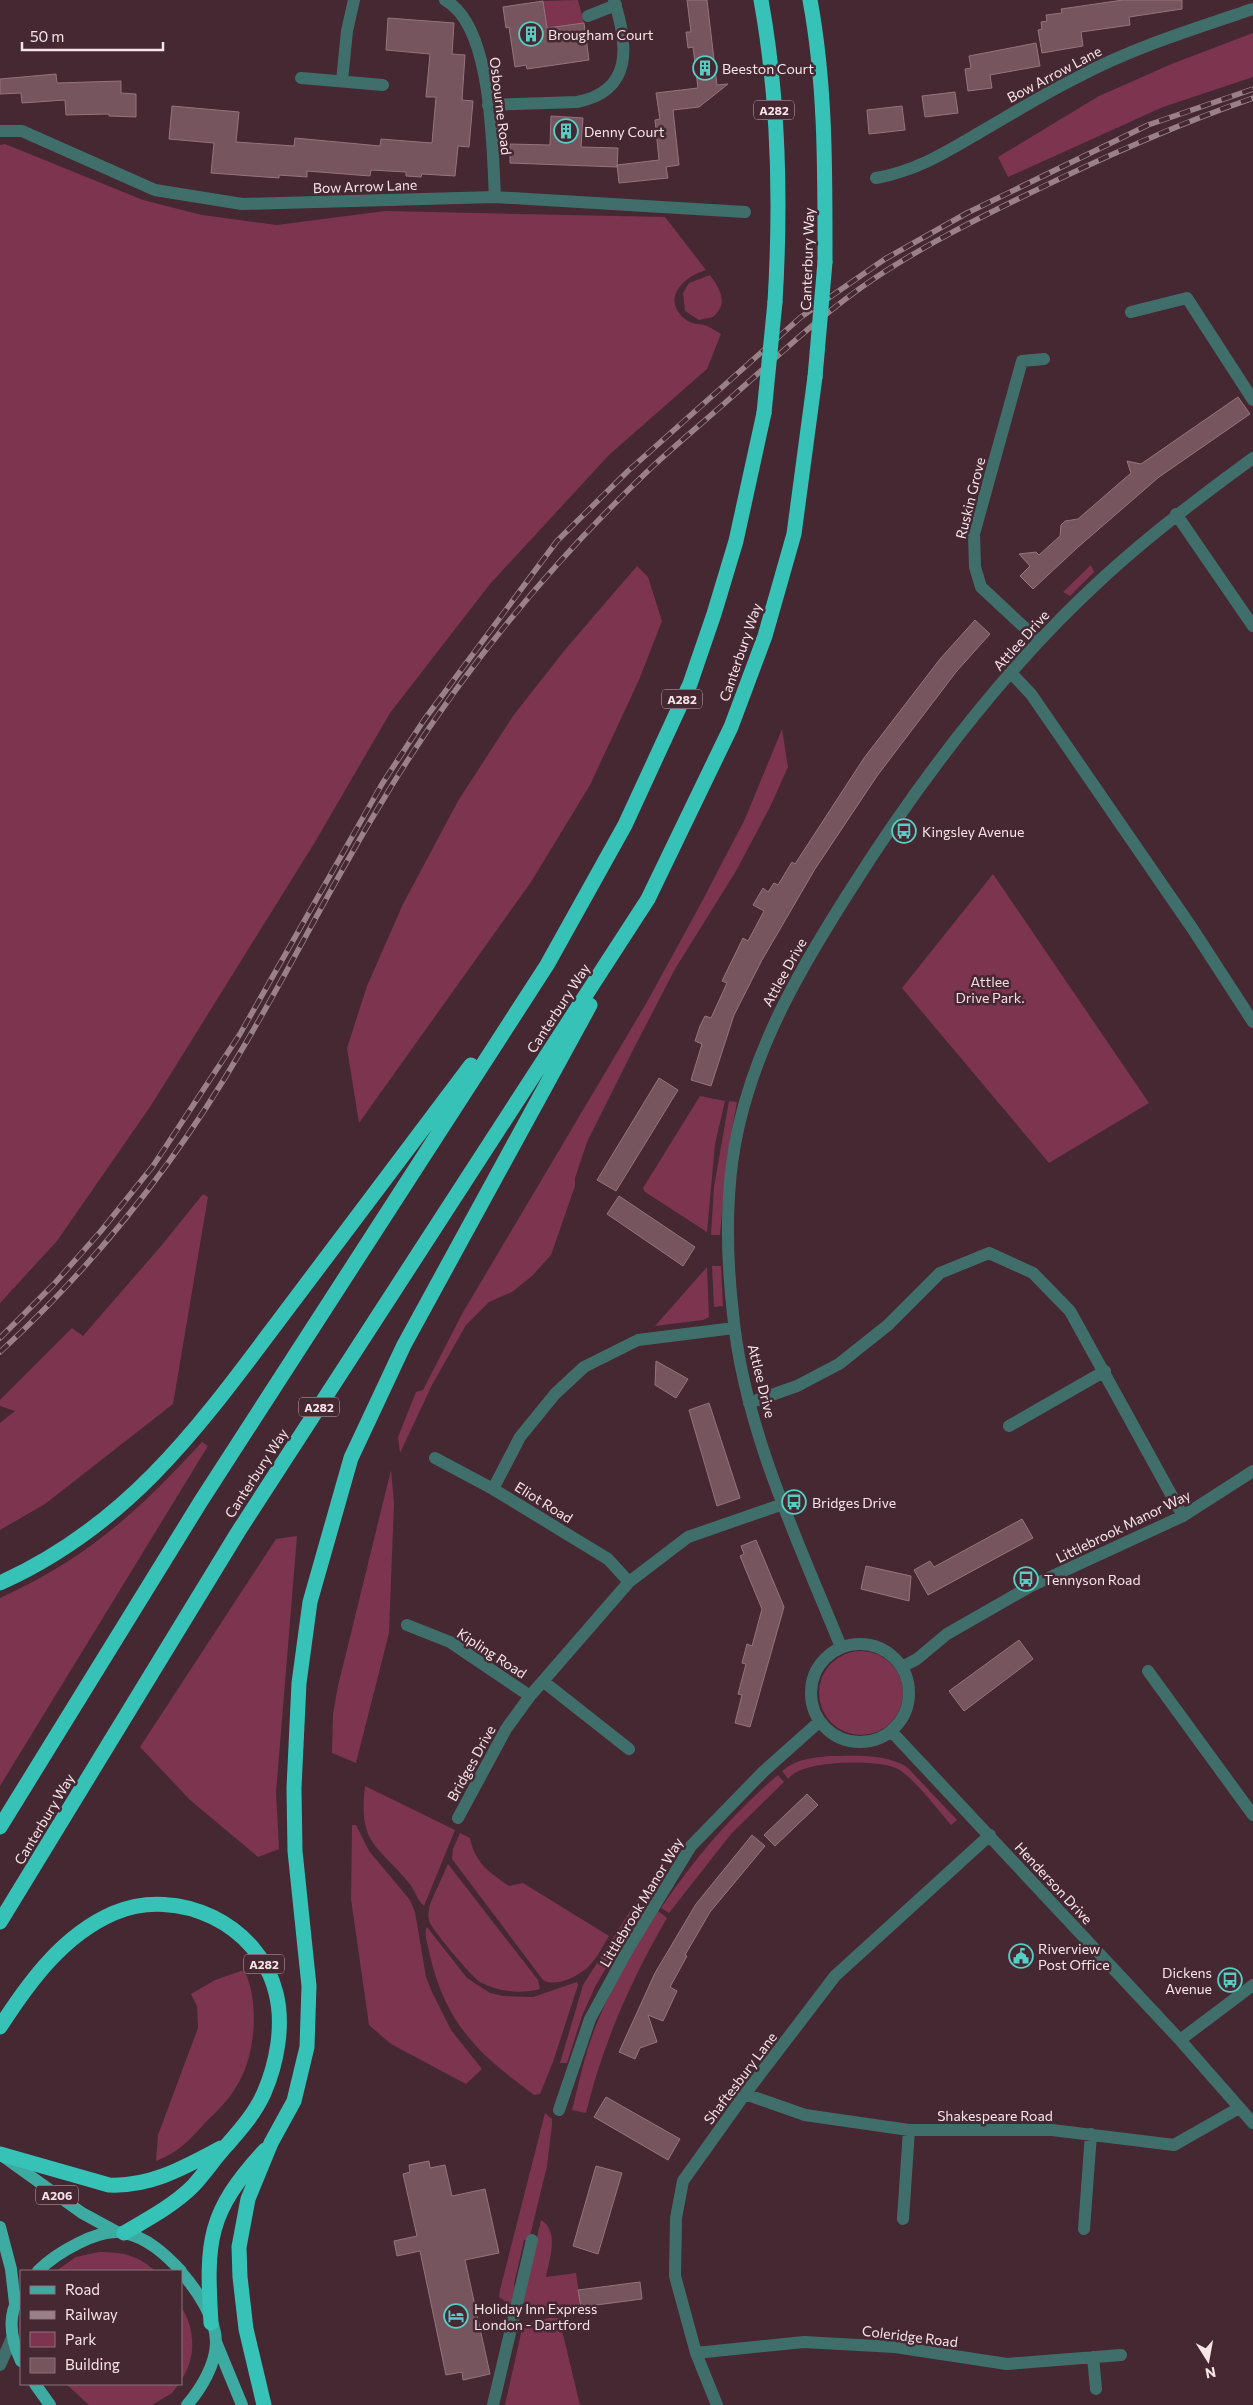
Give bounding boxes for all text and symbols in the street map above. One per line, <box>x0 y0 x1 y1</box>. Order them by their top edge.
scale bar <box>22 20 164 52</box>
building icon: Brougham Court <box>518 21 544 47</box>
place label: Brougham Court <box>548 26 654 43</box>
text: 50 m <box>30 27 64 45</box>
street label: Bow Arrow Lane <box>1004 42 1104 106</box>
building icon: Beeston Court <box>692 55 718 81</box>
street label: Osbourne Road <box>487 56 515 156</box>
place label: Beeston Court <box>722 60 814 77</box>
road number: A282 <box>754 100 794 120</box>
building icon: Denny Court <box>553 118 579 144</box>
place label: Denny Court <box>584 123 665 140</box>
street label: Bow Arrow Lane <box>313 176 417 196</box>
street label: Canterbury Way <box>797 207 817 311</box>
street label: Ruskin Grove <box>952 455 988 541</box>
street label: Canterbury Way <box>715 600 765 704</box>
street label: Attlee Drive <box>989 606 1053 674</box>
road number: A282 <box>662 690 702 709</box>
bus stop icon: Kingsley Avenue <box>891 818 917 844</box>
place label: Kingsley Avenue <box>922 823 1024 840</box>
street label: Attlee Drive <box>758 935 810 1009</box>
street label: Canterbury Way <box>523 960 593 1056</box>
park label: Attlee Drive Park. <box>955 973 1025 1006</box>
street label: Attlee Drive <box>745 1342 779 1420</box>
road number: A282 <box>299 1398 339 1416</box>
street label: Canterbury Way <box>221 1425 291 1521</box>
street label: Eliot Road <box>512 1478 576 1526</box>
street label: Littlebrook Manor Way <box>1053 1486 1193 1566</box>
bus stop icon: Bridges Drive <box>781 1489 807 1515</box>
place label: Bridges Drive <box>812 1494 896 1511</box>
bus stop icon: Tennyson Road <box>1013 1566 1039 1592</box>
place label: Tennyson Road <box>1044 1571 1140 1588</box>
street label: Kipling Road <box>454 1624 530 1682</box>
street label: Bridges Drive <box>443 1722 499 1804</box>
street label: Canterbury Way <box>10 1770 78 1868</box>
street label: Littlebrook Manor Way <box>596 1834 686 1970</box>
street label: Henderson Drive <box>1012 1838 1096 1928</box>
place label: Riverview Post Office <box>1038 1940 1110 1973</box>
public building icon: Riverview Post Office <box>1008 1943 1034 1969</box>
road number: A282 <box>244 1955 284 1974</box>
place label: Dickens Avenue <box>1162 1964 1212 1997</box>
bus stop icon: Dickens Avenue <box>1217 1967 1243 1993</box>
street label: Shaftesbury Lane <box>700 2029 780 2127</box>
street label: Shakespeare Road <box>937 2107 1053 2124</box>
road number: A206 <box>36 2186 78 2204</box>
legend <box>20 2270 182 2385</box>
text: Road <box>65 2280 100 2298</box>
place label: Holiday Inn Express London - Dartford <box>474 2300 597 2333</box>
hotel icon: Holiday Inn Express London - Dartford <box>443 2303 469 2329</box>
text: Railway <box>65 2305 118 2323</box>
street label: Coleridge Road <box>861 2322 959 2350</box>
text: Park <box>65 2330 96 2348</box>
north arrow <box>1183 2335 1233 2385</box>
text: Building <box>65 2355 120 2373</box>
text: N <box>1204 2364 1217 2383</box>

